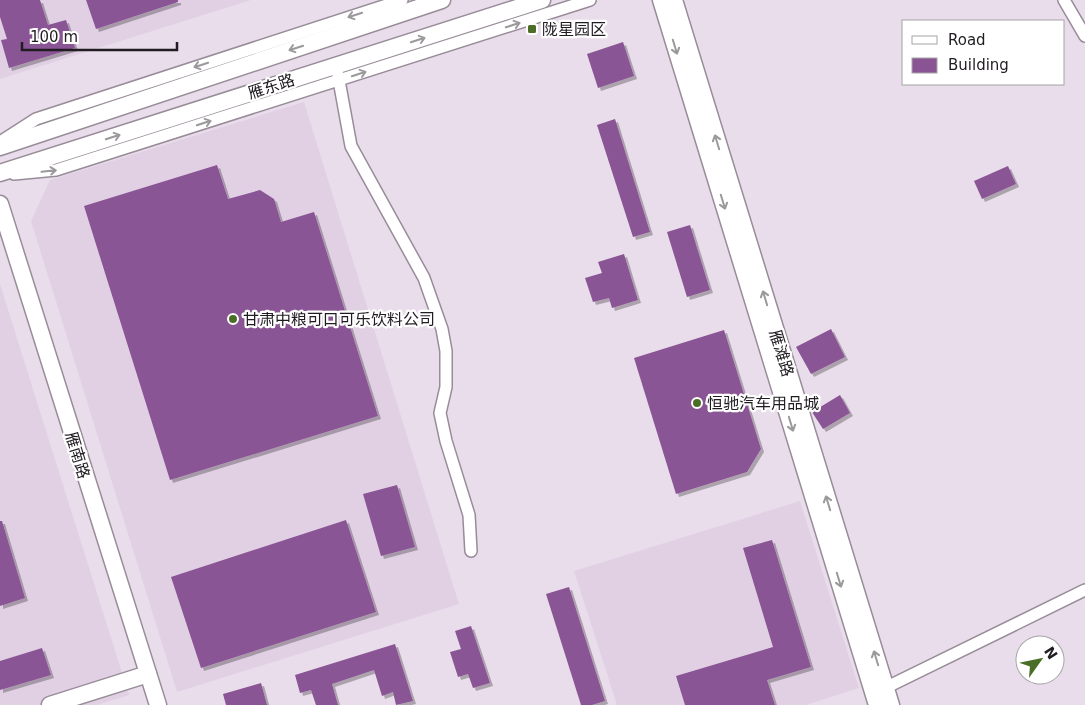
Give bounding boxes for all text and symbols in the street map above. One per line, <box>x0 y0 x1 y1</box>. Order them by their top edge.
one-way arrow <box>348 11 364 20</box>
one-way arrow <box>505 19 521 29</box>
scale bar <box>22 20 178 52</box>
place label: 陇星园区 <box>542 20 606 39</box>
legend <box>902 20 1065 85</box>
marker: 陇星园区 <box>526 23 538 35</box>
text: 100 m <box>30 28 78 46</box>
text: Road <box>948 31 986 49</box>
one-way arrow <box>410 34 426 44</box>
one-way arrow <box>671 38 681 54</box>
one-way arrow <box>288 44 304 54</box>
text: Building <box>948 56 1009 74</box>
one-way arrow <box>193 61 209 71</box>
one-way arrow <box>350 69 366 78</box>
street label: 雁东路 <box>245 70 297 103</box>
one-way arrow <box>195 118 211 128</box>
one-way arrow <box>105 131 121 141</box>
one-way arrow <box>712 135 722 151</box>
one-way arrow <box>40 166 56 176</box>
one-way arrow <box>719 194 729 210</box>
one-way arrow <box>760 290 770 306</box>
place label: 甘肃中粮可口可乐饮料公司 <box>243 310 435 329</box>
marker: 甘肃中粮可口可乐饮料公司 <box>227 313 239 325</box>
street label: 雁滩路 <box>765 327 798 379</box>
place label: 恒驰汽车用品城 <box>707 394 819 413</box>
marker: 恒驰汽车用品城 <box>691 397 703 409</box>
one-way arrow <box>787 416 797 432</box>
street label: 雁南路 <box>61 429 94 481</box>
one-way arrow <box>823 496 833 512</box>
one-way arrow <box>834 571 844 587</box>
north arrow <box>1015 635 1065 685</box>
text: N <box>1041 644 1061 662</box>
one-way arrow <box>871 651 881 667</box>

